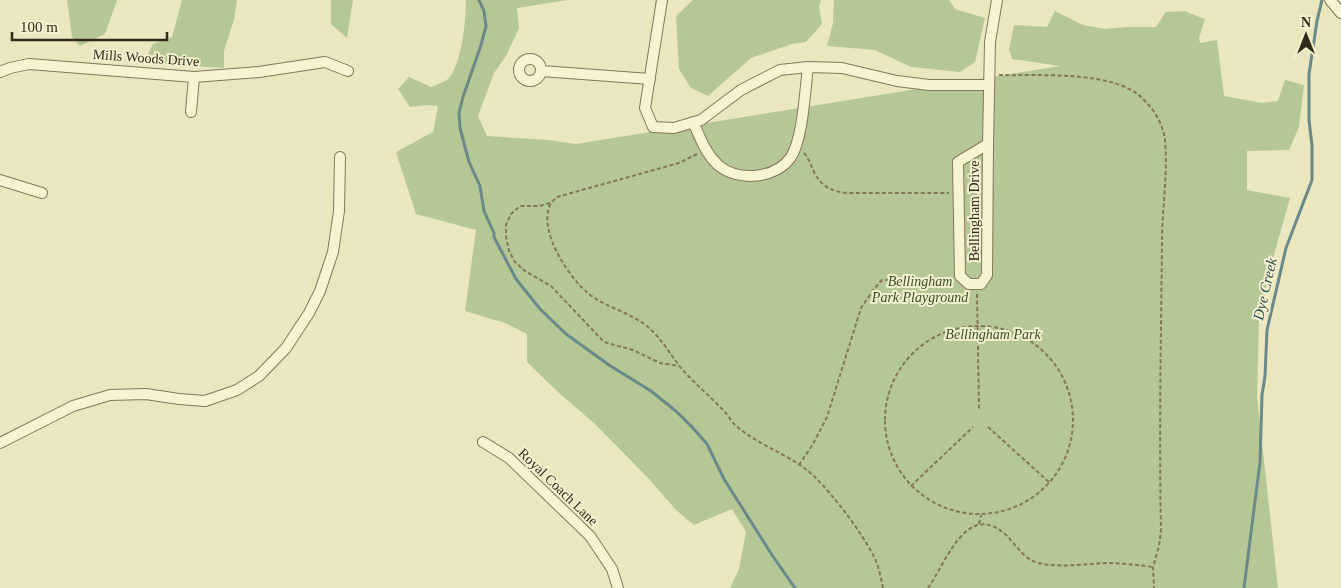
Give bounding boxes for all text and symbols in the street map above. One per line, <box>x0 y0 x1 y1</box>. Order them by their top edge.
scale bar <box>12 10 168 42</box>
north arrow <box>1281 10 1331 60</box>
text: N <box>1301 15 1311 30</box>
text: 100 m <box>20 19 58 35</box>
street label: Mills Woods Drive <box>92 47 200 69</box>
street label: Bellingham Drive <box>967 161 982 261</box>
water label: Dye Creek <box>1250 256 1280 323</box>
park label: Bellingham Park Playground <box>871 274 969 305</box>
park label: Bellingham Park <box>945 327 1041 342</box>
street label: Royal Coach Lane <box>515 445 601 529</box>

